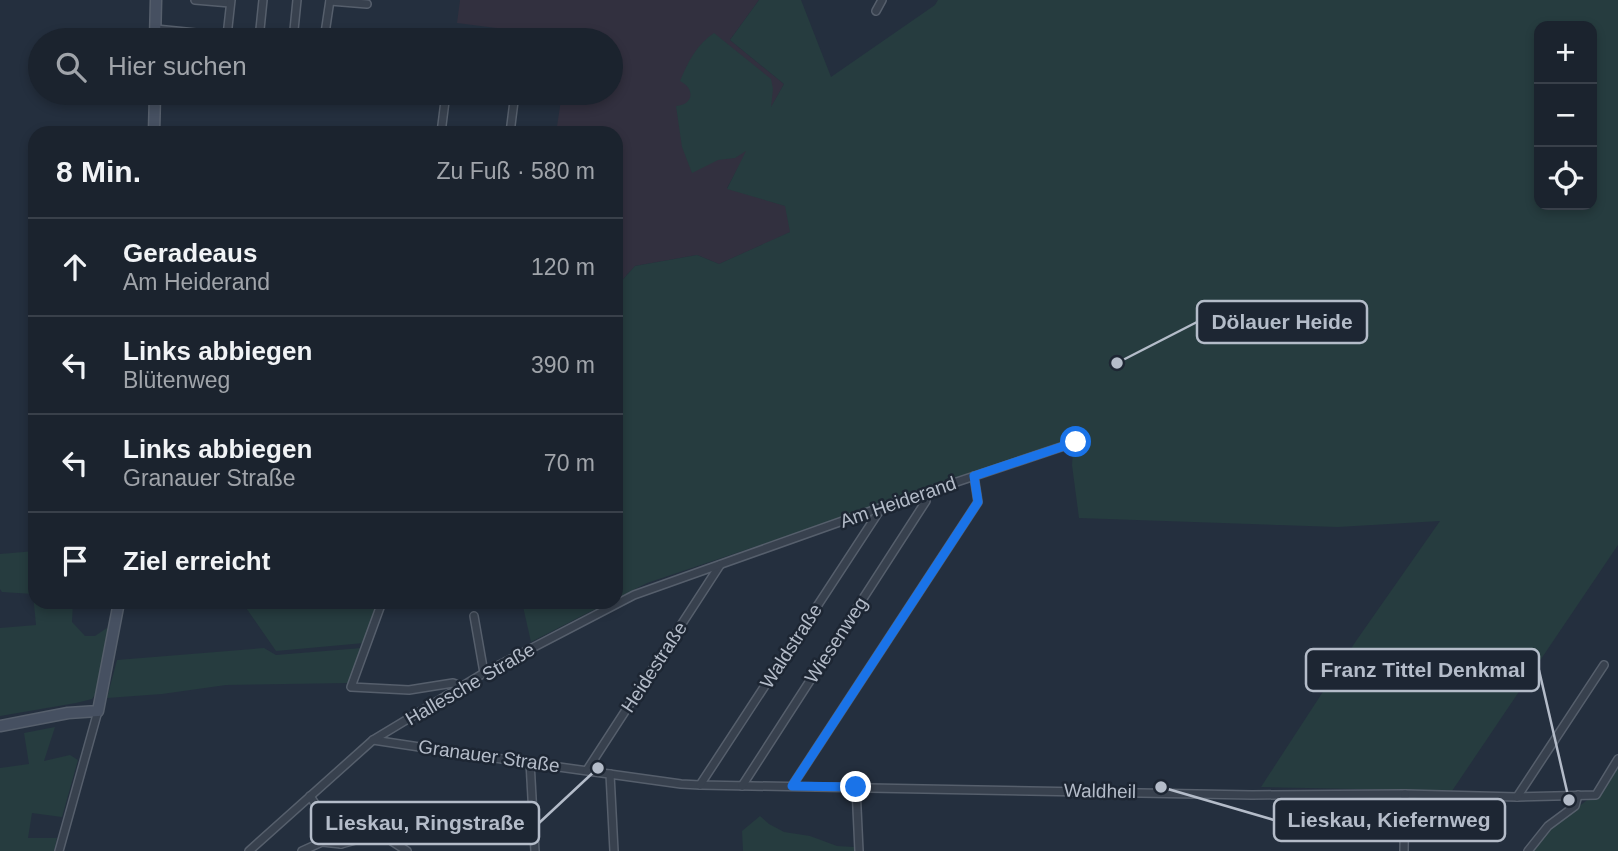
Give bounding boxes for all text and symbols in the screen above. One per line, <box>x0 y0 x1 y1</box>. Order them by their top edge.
map controls <box>1534 21 1597 210</box>
button: + <box>1534 21 1597 84</box>
search box <box>28 28 623 105</box>
icon: search <box>52 48 90 86</box>
text: Hier suchen <box>108 51 247 81</box>
button: − <box>1534 84 1597 147</box>
button: locate <box>1534 147 1597 210</box>
text: 8 Min. <box>56 155 141 188</box>
text: Zu Fuß · 580 m <box>437 158 595 184</box>
text: Geradeaus <box>123 238 257 268</box>
icon: ahead <box>56 248 94 286</box>
text: 120 m <box>531 254 595 280</box>
text: Am Heiderand <box>123 269 270 295</box>
callout: Dölauer Heide <box>1197 301 1367 343</box>
text: Dölauer Heide <box>1211 310 1353 333</box>
text: Links abbiegen <box>123 336 312 366</box>
icon: left <box>56 346 94 384</box>
text: 390 m <box>531 352 595 378</box>
text: Blütenweg <box>123 367 230 393</box>
route start <box>1060 426 1091 457</box>
text: Links abbiegen <box>123 434 312 464</box>
icon: left <box>56 444 94 482</box>
text: 70 m <box>544 450 595 476</box>
text: Granauer Straße <box>123 465 296 491</box>
street label: Am Heiderand <box>837 472 959 532</box>
icon: arrive <box>56 542 94 580</box>
text: Ziel erreicht <box>123 546 270 576</box>
street label: Wiesenweg <box>800 593 872 687</box>
street label: Waldstraße <box>756 600 826 692</box>
street label: Heidestraße <box>617 618 691 716</box>
street label: Hallesche Straße <box>402 638 538 730</box>
callout: Franz Tittel Denkmal <box>1306 649 1539 691</box>
text: Franz Tittel Denkmal <box>1321 658 1526 681</box>
street label: Granauer Straße <box>417 736 561 776</box>
route end <box>840 771 871 802</box>
street label: Waldheil <box>1064 780 1136 802</box>
callout: Lieskau, Kiefernweg <box>1274 799 1505 841</box>
callout: Lieskau, Ringstraße <box>311 802 539 844</box>
text: Lieskau, Kiefernweg <box>1287 808 1491 831</box>
text: Lieskau, Ringstraße <box>325 811 525 834</box>

